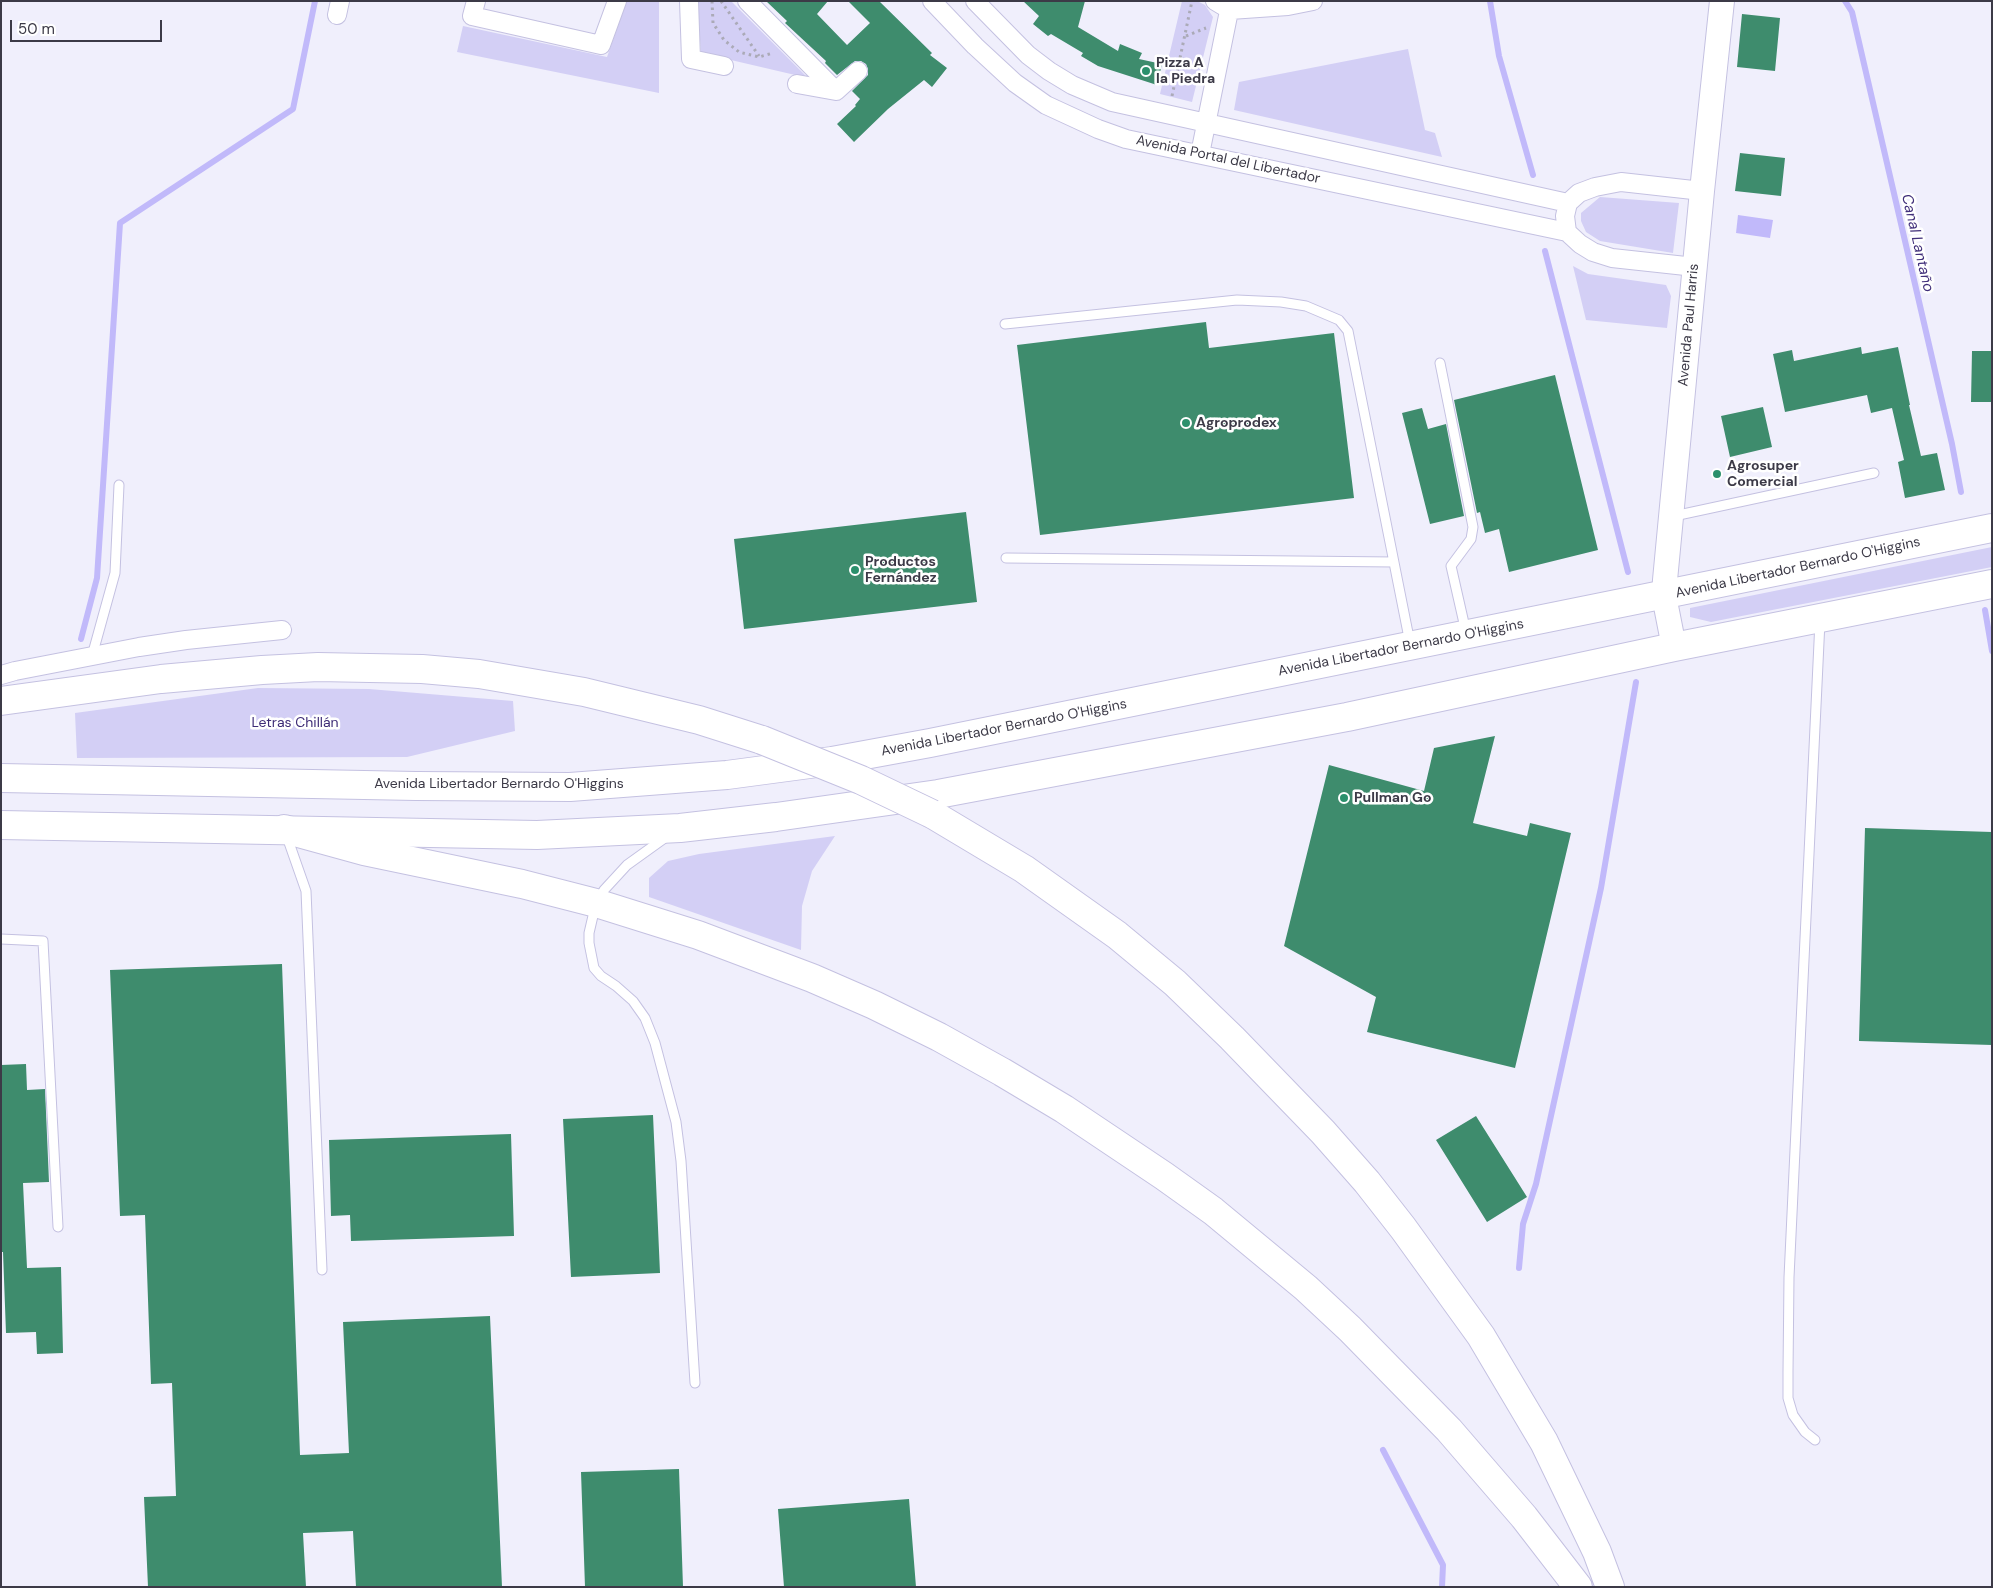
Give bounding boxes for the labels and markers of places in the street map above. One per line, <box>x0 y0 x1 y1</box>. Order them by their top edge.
place label: Pizza A la Piedra <box>1156 55 1215 88</box>
marker: Pizza A la Piedra <box>1140 65 1152 77</box>
place label: Agroprodex <box>1196 415 1277 431</box>
marker: Agroprodex <box>1180 417 1192 429</box>
place label: Agrosuper Comercial <box>1727 458 1799 491</box>
marker: Agrosuper Comercial <box>1711 468 1723 480</box>
place label: Productos Fernández <box>865 554 937 586</box>
marker: Productos Fernández <box>849 564 861 576</box>
place label: Pullman Go <box>1354 790 1431 806</box>
marker: Pullman Go <box>1338 792 1350 804</box>

